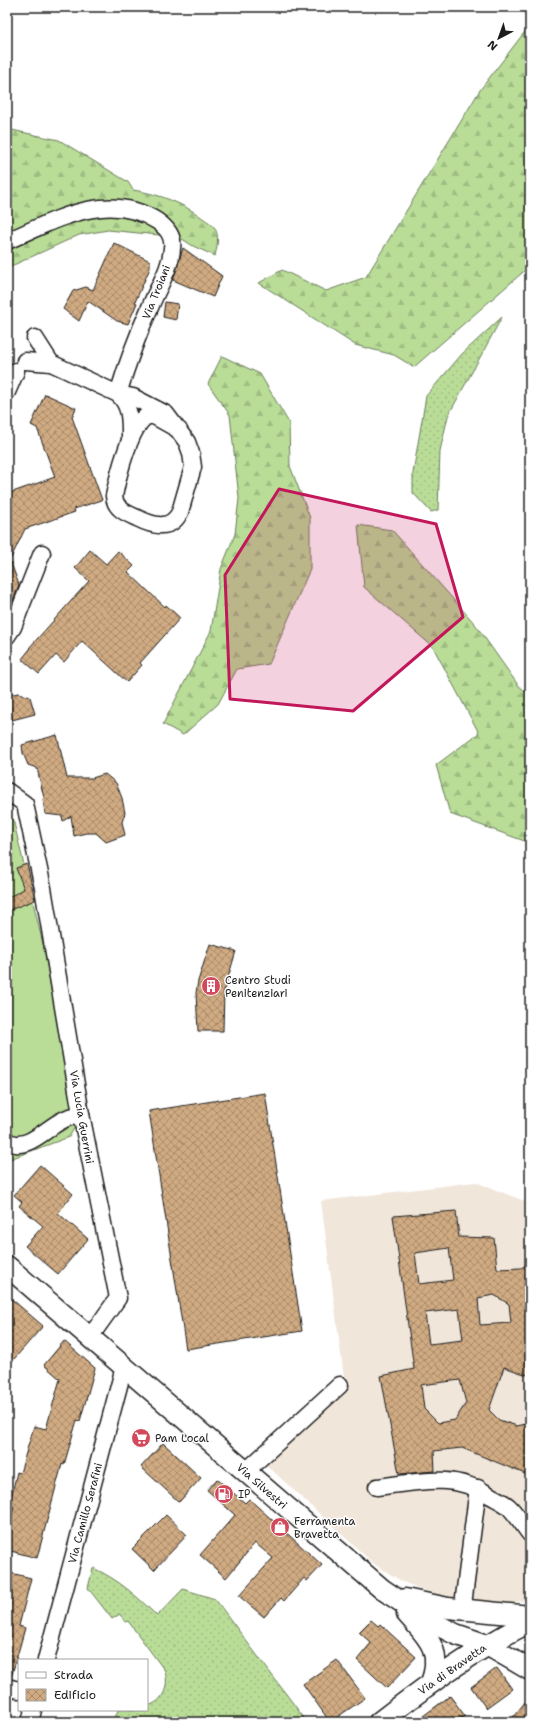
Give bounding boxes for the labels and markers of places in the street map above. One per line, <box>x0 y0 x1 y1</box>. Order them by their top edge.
place label: Centro Studi Penitenziari <box>225 973 291 1001</box>
building icon: Centro Studi Penitenziari <box>200 975 222 997</box>
supermarket icon: Pam Local <box>130 1427 152 1449</box>
place label: Pam Local <box>155 1431 209 1446</box>
fuel station icon: IP <box>213 1483 235 1505</box>
place label: IP <box>238 1487 250 1502</box>
place label: Ferramenta Bravetta <box>294 1514 356 1542</box>
shop icon: Ferramenta Bravetta <box>269 1516 291 1538</box>

